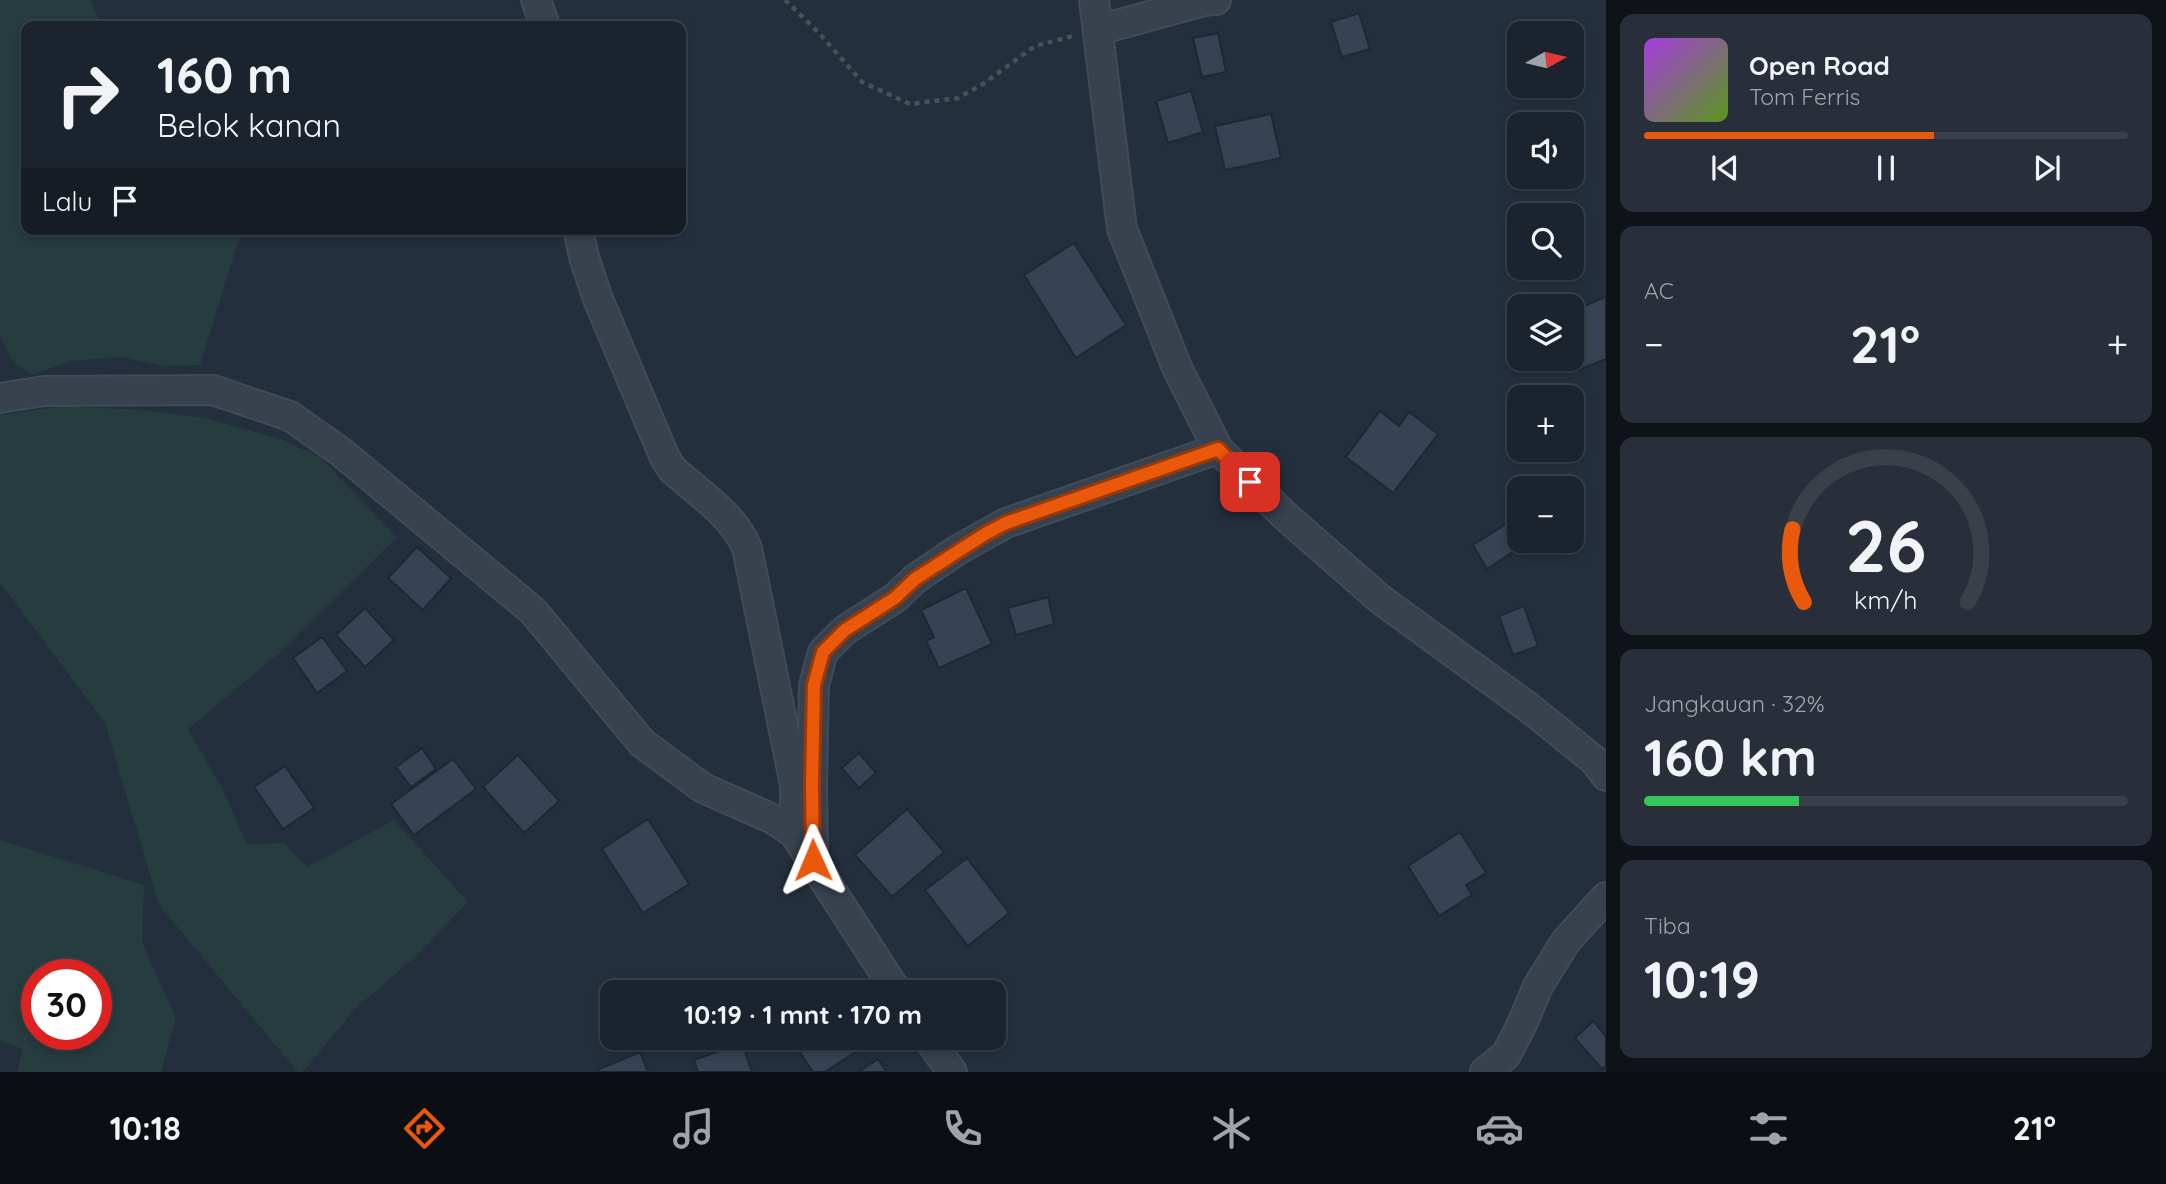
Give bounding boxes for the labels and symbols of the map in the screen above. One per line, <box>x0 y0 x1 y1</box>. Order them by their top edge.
north arrow <box>1507 21 1584 98</box>
pin <box>1220 452 1280 512</box>
position arrow <box>776 823 850 897</box>
speed limit sign: 30 <box>21 959 112 1050</box>

